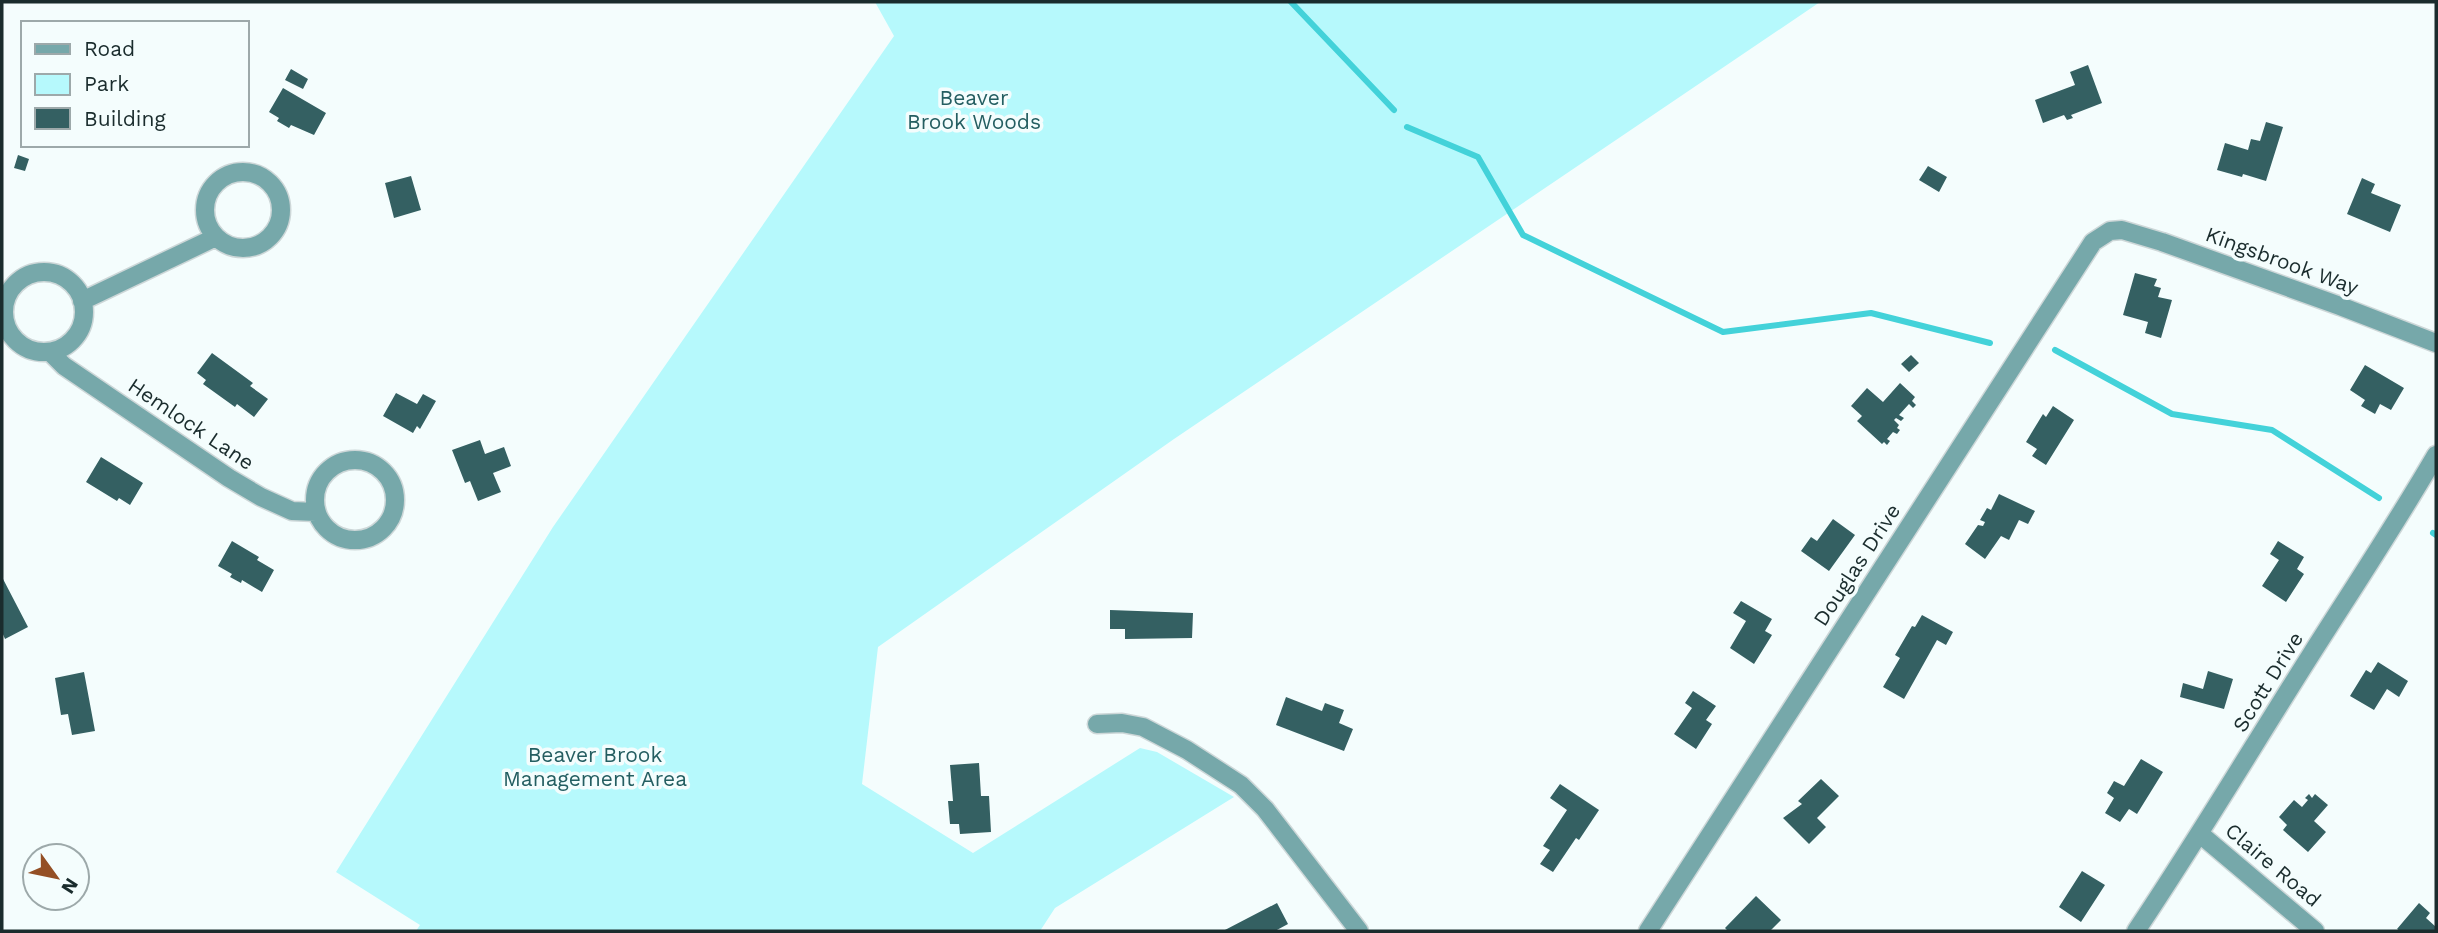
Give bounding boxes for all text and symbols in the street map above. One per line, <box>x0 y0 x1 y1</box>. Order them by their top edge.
legend <box>21 21 248 147</box>
text: Road <box>84 36 135 61</box>
text: Park <box>84 71 129 96</box>
park label: Beaver Brook Woods <box>907 85 1041 134</box>
text: Building <box>84 106 166 131</box>
street label: Kingsbrook Way <box>2202 221 2362 300</box>
street label: Hemlock Lane <box>124 372 259 475</box>
street label: Douglas Drive <box>1808 499 1905 631</box>
street label: Scott Drive <box>2227 627 2308 736</box>
park label: Beaver Brook Management Area <box>503 742 687 791</box>
street label: Claire Road <box>2220 817 2326 912</box>
north arrow <box>21 842 91 912</box>
text: N <box>56 874 83 898</box>

